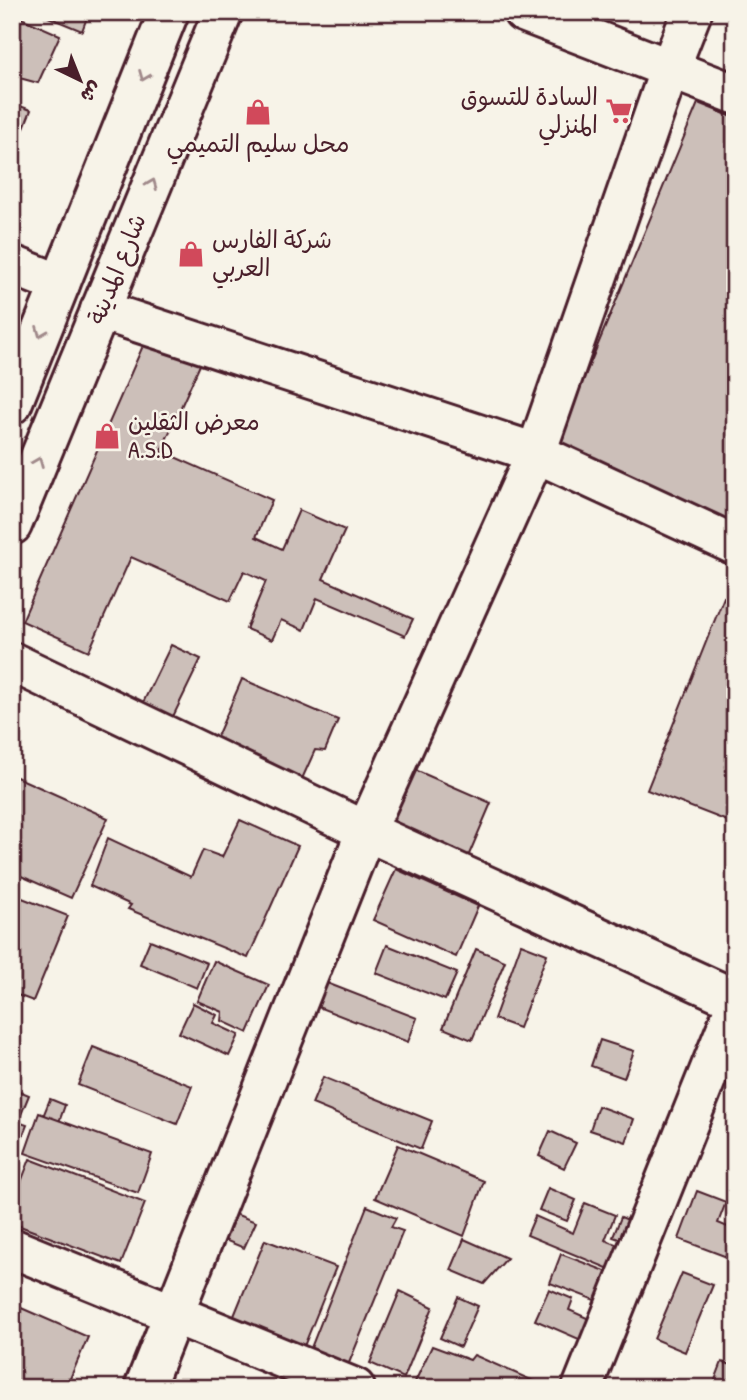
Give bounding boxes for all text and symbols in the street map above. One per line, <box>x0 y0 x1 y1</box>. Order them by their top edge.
north arrow <box>46 46 116 116</box>
one-way arrow <box>138 69 152 81</box>
text: ش <box>75 76 108 109</box>
place label: السادة للتسوق المنزلي <box>461 80 598 146</box>
supermarket icon: السادة للتسوق المنزلي <box>604 96 634 126</box>
shop icon: محل سليم التميمي <box>243 97 273 127</box>
place label: محل سليم التميمي <box>167 127 349 165</box>
one-way arrow <box>144 178 158 190</box>
street label: شارع المدينة <box>79 209 155 329</box>
place label: شركة الفارس العربي <box>212 223 332 289</box>
shop icon: شركة الفارس العربي <box>176 239 206 269</box>
one-way arrow <box>36 326 50 338</box>
place label: معرض الثقلين A.S.D <box>128 405 260 465</box>
shop icon: معرض الثقلين A.S.D <box>92 421 122 451</box>
one-way arrow <box>30 457 44 470</box>

